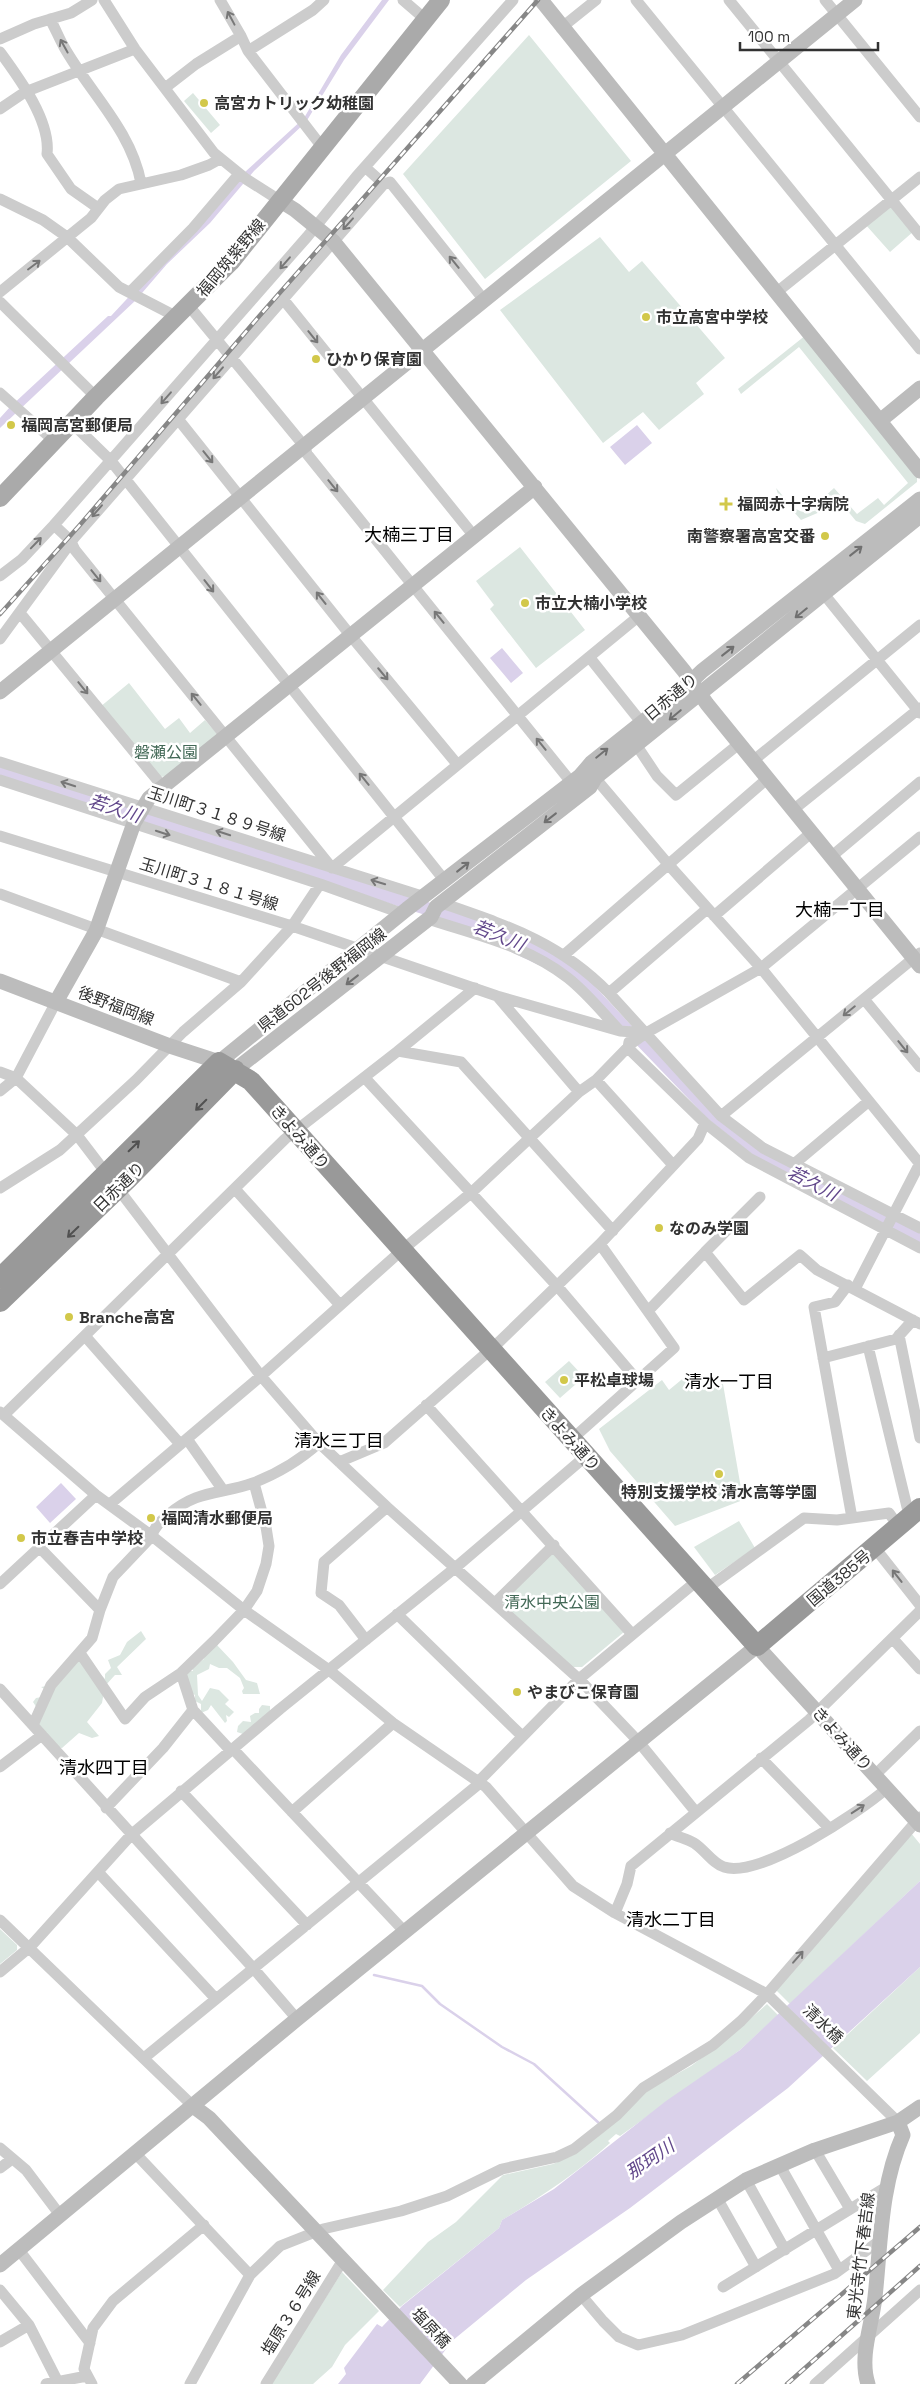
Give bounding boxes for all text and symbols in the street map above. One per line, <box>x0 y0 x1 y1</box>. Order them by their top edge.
one-way arrow <box>225 11 235 26</box>
scale bar <box>740 20 878 52</box>
text: 100 m <box>748 27 790 46</box>
one-way arrow <box>59 38 69 53</box>
place label: 高宮カトリック幼稚園 <box>214 93 374 114</box>
marker: 高宮カトリック幼稚園 <box>198 97 210 109</box>
street label: 福岡筑紫野線 <box>192 214 270 302</box>
one-way arrow <box>342 218 354 231</box>
one-way arrow <box>279 256 290 269</box>
one-way arrow <box>448 256 459 269</box>
one-way arrow <box>27 260 40 271</box>
place label: 市立高宮中学校 <box>656 307 768 328</box>
marker: 市立高宮中学校 <box>640 311 652 323</box>
one-way arrow <box>308 330 319 343</box>
place label: ひかり保育園 <box>326 349 422 370</box>
marker: ひかり保育園 <box>310 353 322 365</box>
one-way arrow <box>213 366 224 379</box>
one-way arrow <box>161 392 172 405</box>
place label: 福岡高宮郵便局 <box>21 415 133 436</box>
marker: 福岡高宮郵便局 <box>5 419 17 431</box>
one-way arrow <box>203 450 214 463</box>
one-way arrow <box>327 480 338 493</box>
place label: 福岡赤十字病院 <box>737 494 849 515</box>
marker: 福岡赤十字病院 <box>719 497 733 511</box>
one-way arrow <box>92 505 103 518</box>
district label: 大楠三丁目 <box>364 523 454 546</box>
place label: 南警察署高宮交番 <box>687 526 815 547</box>
marker: 南警察署高宮交番 <box>819 530 831 542</box>
one-way arrow <box>30 537 42 550</box>
one-way arrow <box>849 545 862 556</box>
one-way arrow <box>90 569 101 582</box>
one-way arrow <box>204 579 215 592</box>
one-way arrow <box>316 592 327 605</box>
place label: 市立大楠小学校 <box>535 593 647 614</box>
marker: 市立大楠小学校 <box>519 597 531 609</box>
one-way arrow <box>795 608 808 619</box>
one-way arrow <box>433 611 444 624</box>
one-way arrow <box>721 645 734 656</box>
one-way arrow <box>377 667 388 680</box>
street label: 日赤通り <box>640 668 702 726</box>
one-way arrow <box>77 681 88 694</box>
one-way arrow <box>190 693 201 706</box>
one-way arrow <box>668 710 681 721</box>
one-way arrow <box>536 737 547 750</box>
park label: 磐瀬公園 <box>134 742 198 763</box>
one-way arrow <box>596 748 609 759</box>
one-way arrow <box>359 773 370 786</box>
one-way arrow <box>61 778 77 788</box>
street label: 玉川町３１８９号線 <box>145 782 289 846</box>
water label: 若久川 <box>86 789 146 828</box>
one-way arrow <box>544 813 557 824</box>
one-way arrow <box>155 828 171 838</box>
one-way arrow <box>216 828 232 837</box>
street label: 玉川町３１８１号線 <box>137 853 281 915</box>
one-way arrow <box>456 862 470 872</box>
one-way arrow <box>370 877 386 887</box>
district label: 大楠一丁目 <box>795 898 885 921</box>
water label: 若久川 <box>470 914 530 957</box>
street label: 県道602号後野福岡線 <box>253 923 391 1037</box>
one-way arrow <box>346 974 359 985</box>
street label: 後野福岡線 <box>75 982 157 1030</box>
one-way arrow <box>843 1006 856 1017</box>
one-way arrow <box>898 1040 909 1053</box>
one-way arrow <box>194 1099 207 1111</box>
street label: きよみ通り <box>266 1100 334 1174</box>
one-way arrow <box>128 1140 140 1152</box>
street label: 日赤通り <box>89 1157 149 1217</box>
water label: 若久川 <box>784 1160 844 1206</box>
place label: なのみ学園 <box>669 1218 749 1239</box>
marker: なのみ学園 <box>653 1222 665 1234</box>
one-way arrow <box>66 1226 79 1238</box>
place label: Branche高宮 <box>79 1307 175 1328</box>
marker: Branche高宮 <box>63 1311 75 1323</box>
place label: 平松卓球場 <box>574 1370 654 1391</box>
district label: 清水一丁目 <box>684 1370 774 1393</box>
marker: 平松卓球場 <box>558 1374 570 1386</box>
street label: きよみ通り <box>535 1402 605 1476</box>
district label: 清水三丁目 <box>294 1429 384 1452</box>
marker: 特別支援学校 清水高等学園 <box>713 1468 725 1480</box>
place label: 特別支援学校 清水高等学園 <box>621 1482 817 1503</box>
place label: 福岡清水郵便局 <box>161 1508 273 1529</box>
marker: 福岡清水郵便局 <box>145 1512 157 1524</box>
place label: 市立春吉中学校 <box>31 1528 143 1549</box>
marker: 市立春吉中学校 <box>15 1532 27 1544</box>
street label: 国道385号 <box>803 1545 875 1611</box>
one-way arrow <box>892 1570 903 1583</box>
park label: 清水中央公園 <box>504 1592 600 1613</box>
place label: やまびこ保育園 <box>527 1682 639 1703</box>
marker: やまびこ保育園 <box>511 1686 523 1698</box>
street label: きよみ通り <box>807 1702 877 1776</box>
district label: 清水四丁目 <box>59 1756 149 1779</box>
one-way arrow <box>851 1804 865 1815</box>
district label: 清水二丁目 <box>626 1908 716 1931</box>
one-way arrow <box>792 1950 803 1963</box>
street label: 清水橋 <box>798 2000 848 2048</box>
water label: 那珂川 <box>621 2133 680 2184</box>
street label: 東光寺竹下春吉線 <box>843 2191 879 2321</box>
street label: 塩原３６号線 <box>257 2267 325 2359</box>
street label: 塩原橋 <box>407 2303 455 2353</box>

